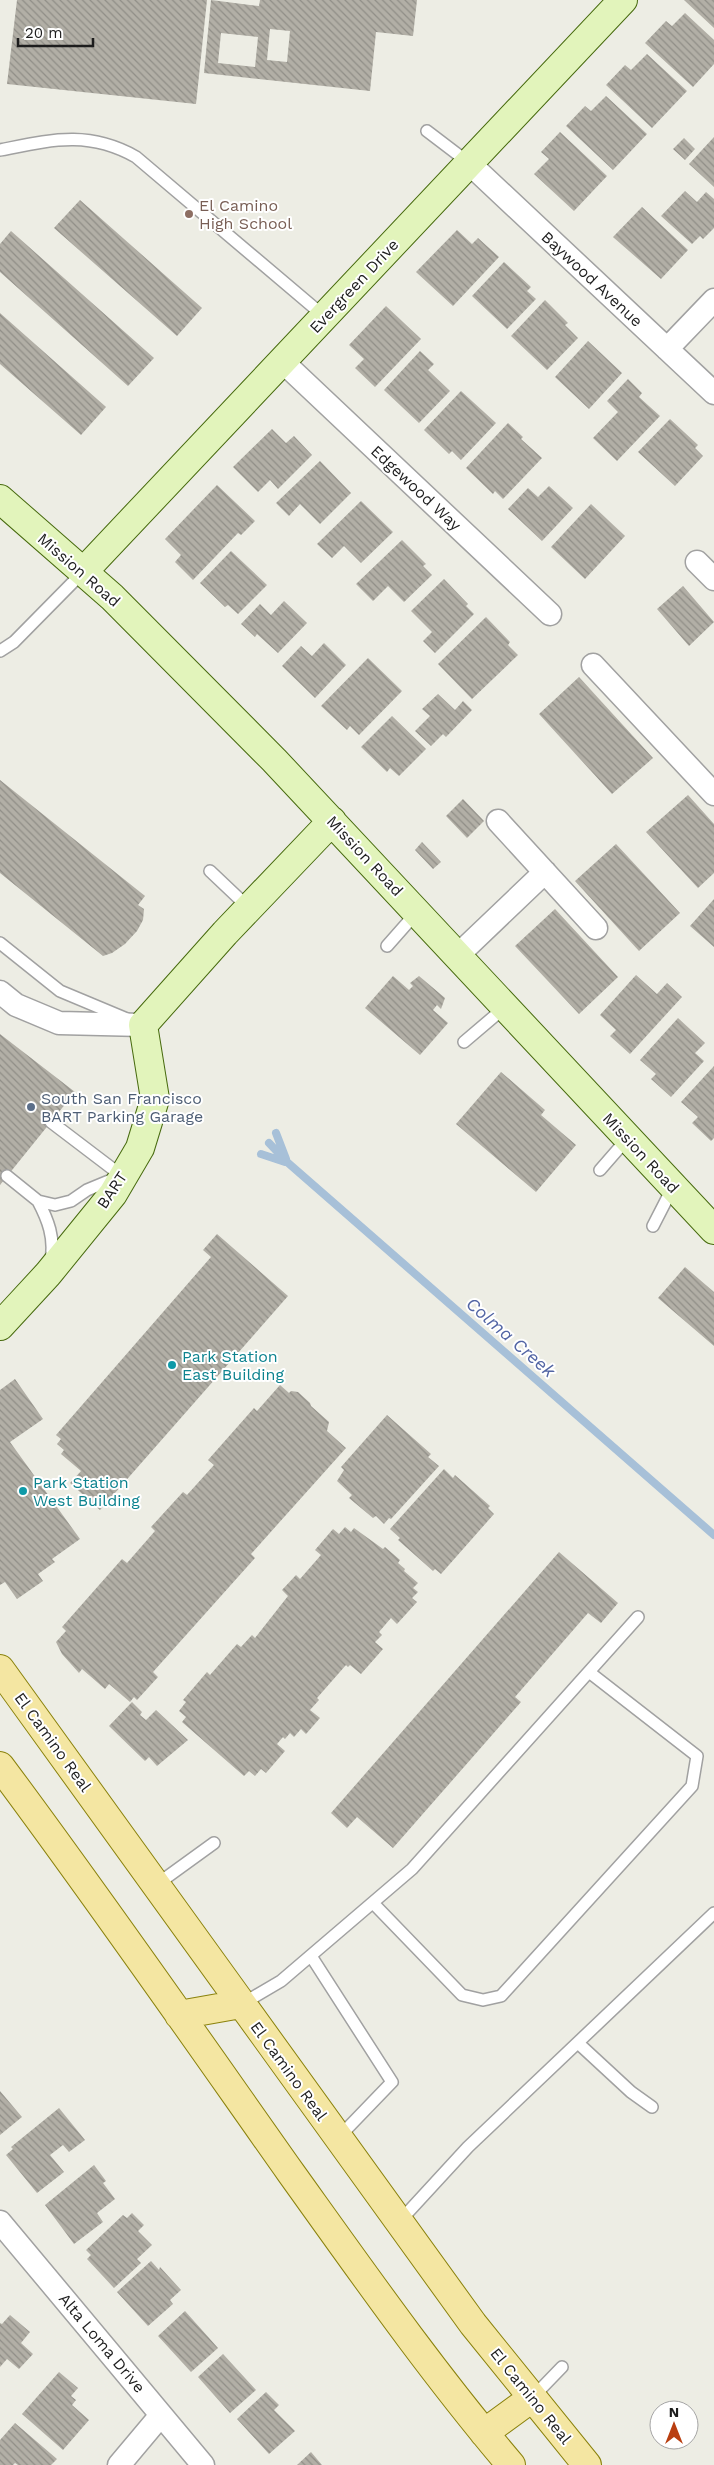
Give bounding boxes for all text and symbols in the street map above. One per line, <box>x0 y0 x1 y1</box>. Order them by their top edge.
scale bar <box>18 15 92 47</box>
text: 20 m <box>25 24 63 42</box>
place label: El Camino High School <box>199 196 292 233</box>
marker: El Camino High School <box>183 208 195 220</box>
street label: Baywood Avenue <box>538 227 646 331</box>
street label: Evergreen Drive <box>306 235 402 337</box>
street label: Edgewood Way <box>367 441 466 535</box>
street label: Mission Road <box>34 529 124 611</box>
street label: Mission Road <box>323 812 407 900</box>
place label: South San Francisco BART Parking Garage <box>41 1089 203 1126</box>
marker: South San Francisco BART Parking Garage <box>25 1101 37 1113</box>
street label: Mission Road <box>599 1109 683 1197</box>
street label: BART <box>93 1167 131 1212</box>
water label: Colma Creek <box>462 1293 561 1382</box>
place label: Park Station East Building <box>182 1347 285 1384</box>
marker: Park Station East Building <box>166 1359 178 1371</box>
place label: Park Station West Building <box>33 1473 140 1510</box>
marker: Park Station West Building <box>17 1485 29 1497</box>
street label: El Camino Real <box>11 1689 95 1795</box>
street label: El Camino Real <box>247 2018 331 2124</box>
street label: Alta Loma Drive <box>55 2289 149 2397</box>
street label: El Camino Real <box>486 2344 576 2448</box>
north arrow <box>649 2400 699 2450</box>
text: N <box>669 2404 679 2420</box>

